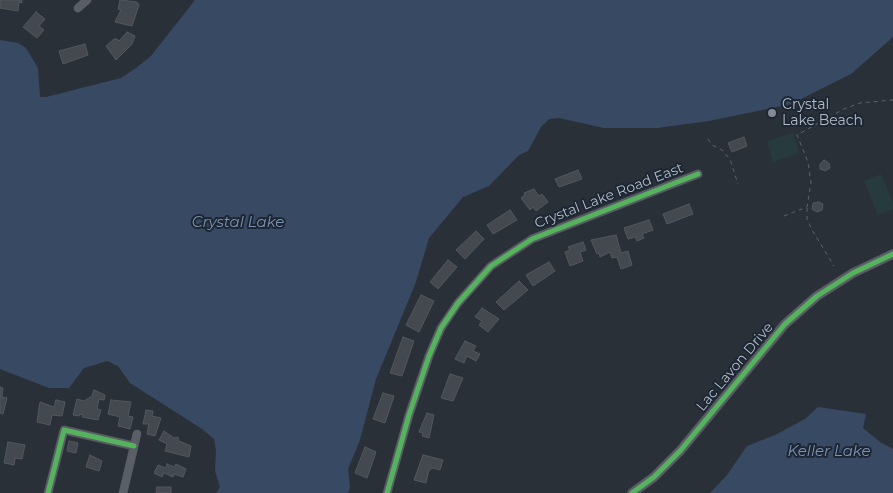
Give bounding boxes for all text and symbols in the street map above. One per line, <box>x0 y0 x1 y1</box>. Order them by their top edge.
place label: Crystal Lake Beach <box>782 97 863 130</box>
marker: Crystal Lake Beach <box>766 107 778 119</box>
street label: Crystal Lake Road East <box>532 160 686 232</box>
water label: Crystal Lake <box>192 214 284 232</box>
street label: Lac Lavon Drive <box>693 319 777 415</box>
water label: Keller Lake <box>788 443 870 461</box>

